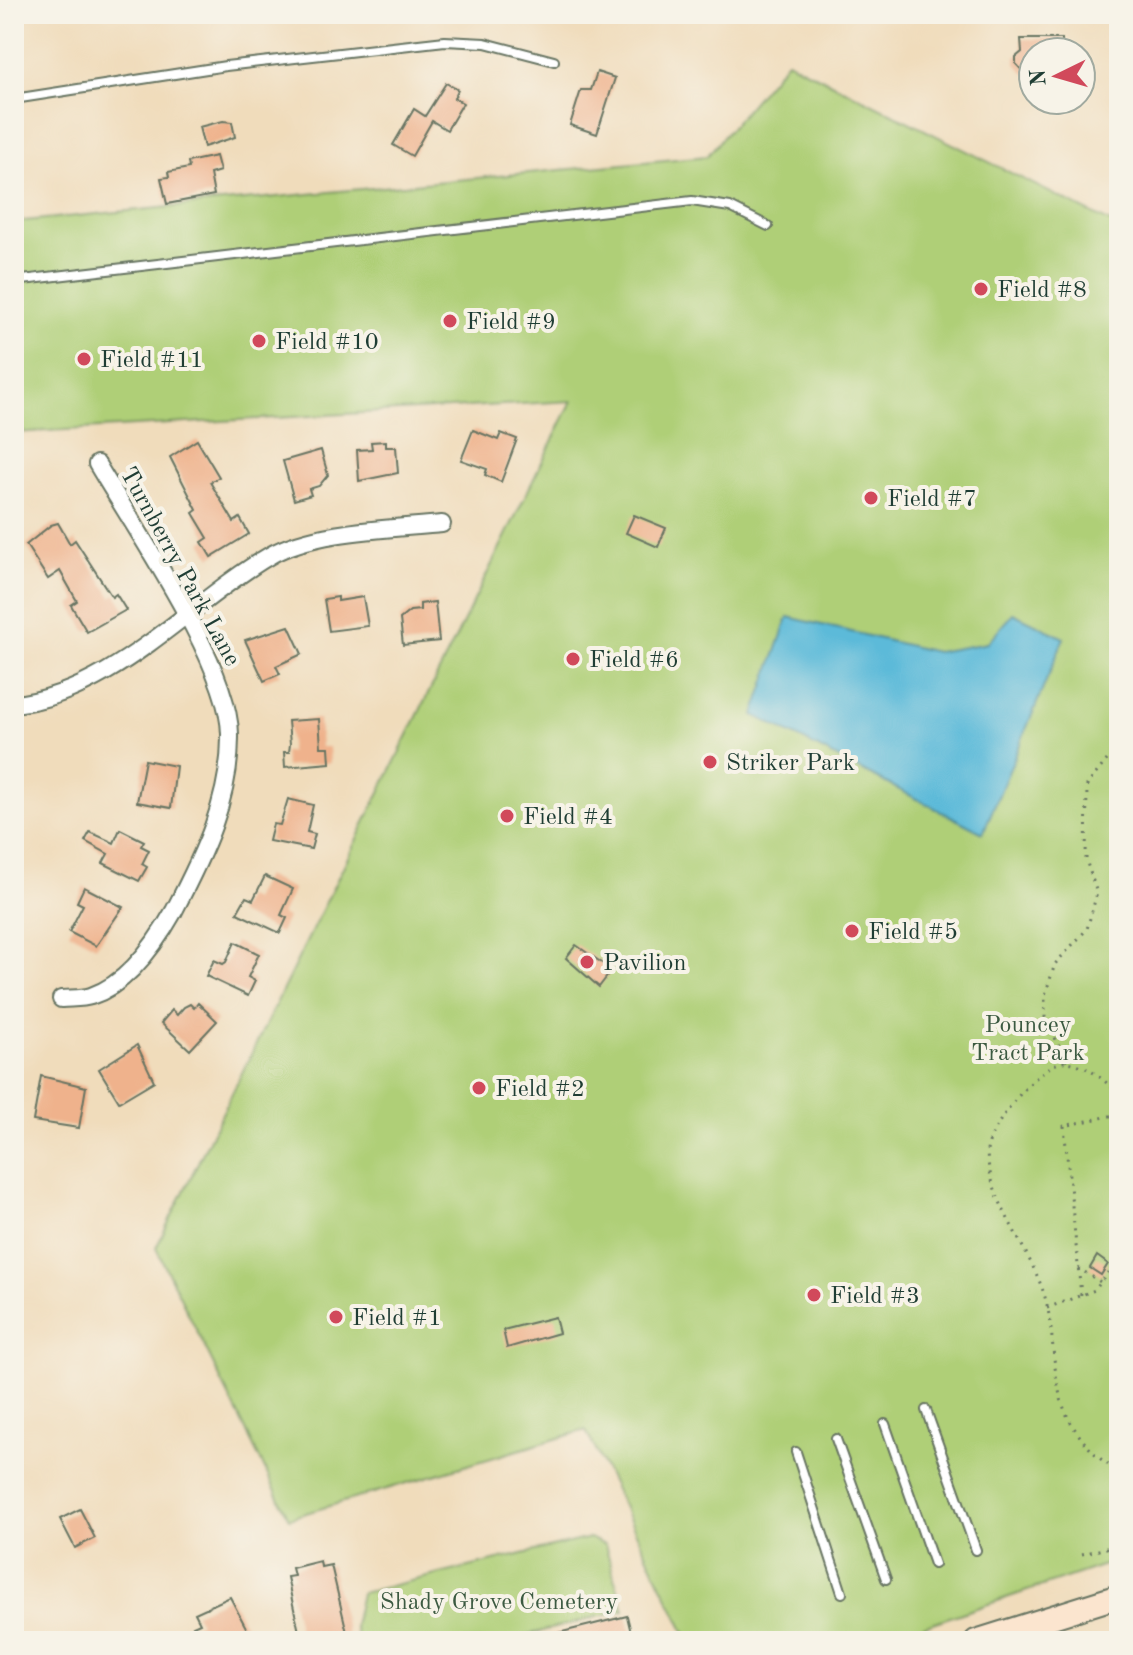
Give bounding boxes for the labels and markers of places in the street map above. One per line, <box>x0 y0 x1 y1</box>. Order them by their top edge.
place label: Field #8 <box>997 279 1087 303</box>
marker: Field #8 <box>972 280 990 298</box>
place label: Field #9 <box>466 311 556 335</box>
marker: Field #9 <box>441 312 459 330</box>
place label: Field #10 <box>275 331 379 355</box>
marker: Field #10 <box>250 332 268 350</box>
place label: Field #11 <box>100 349 204 373</box>
marker: Field #11 <box>75 350 93 368</box>
place label: Field #7 <box>887 488 977 512</box>
marker: Field #7 <box>862 489 880 507</box>
place label: Field #6 <box>589 649 679 673</box>
marker: Field #6 <box>564 650 582 668</box>
place label: Striker Park <box>726 752 855 776</box>
marker: Striker Park <box>701 753 719 771</box>
place label: Field #4 <box>523 806 613 830</box>
marker: Field #4 <box>498 807 516 825</box>
place label: Field #5 <box>868 921 958 945</box>
marker: Field #5 <box>843 922 861 940</box>
place label: Pavilion <box>603 952 686 976</box>
marker: Pavilion <box>578 953 596 971</box>
place label: Field #2 <box>495 1078 585 1102</box>
marker: Field #2 <box>470 1079 488 1097</box>
place label: Field #3 <box>830 1285 920 1309</box>
marker: Field #3 <box>805 1286 823 1304</box>
place label: Field #1 <box>352 1307 442 1331</box>
marker: Field #1 <box>327 1308 345 1326</box>

